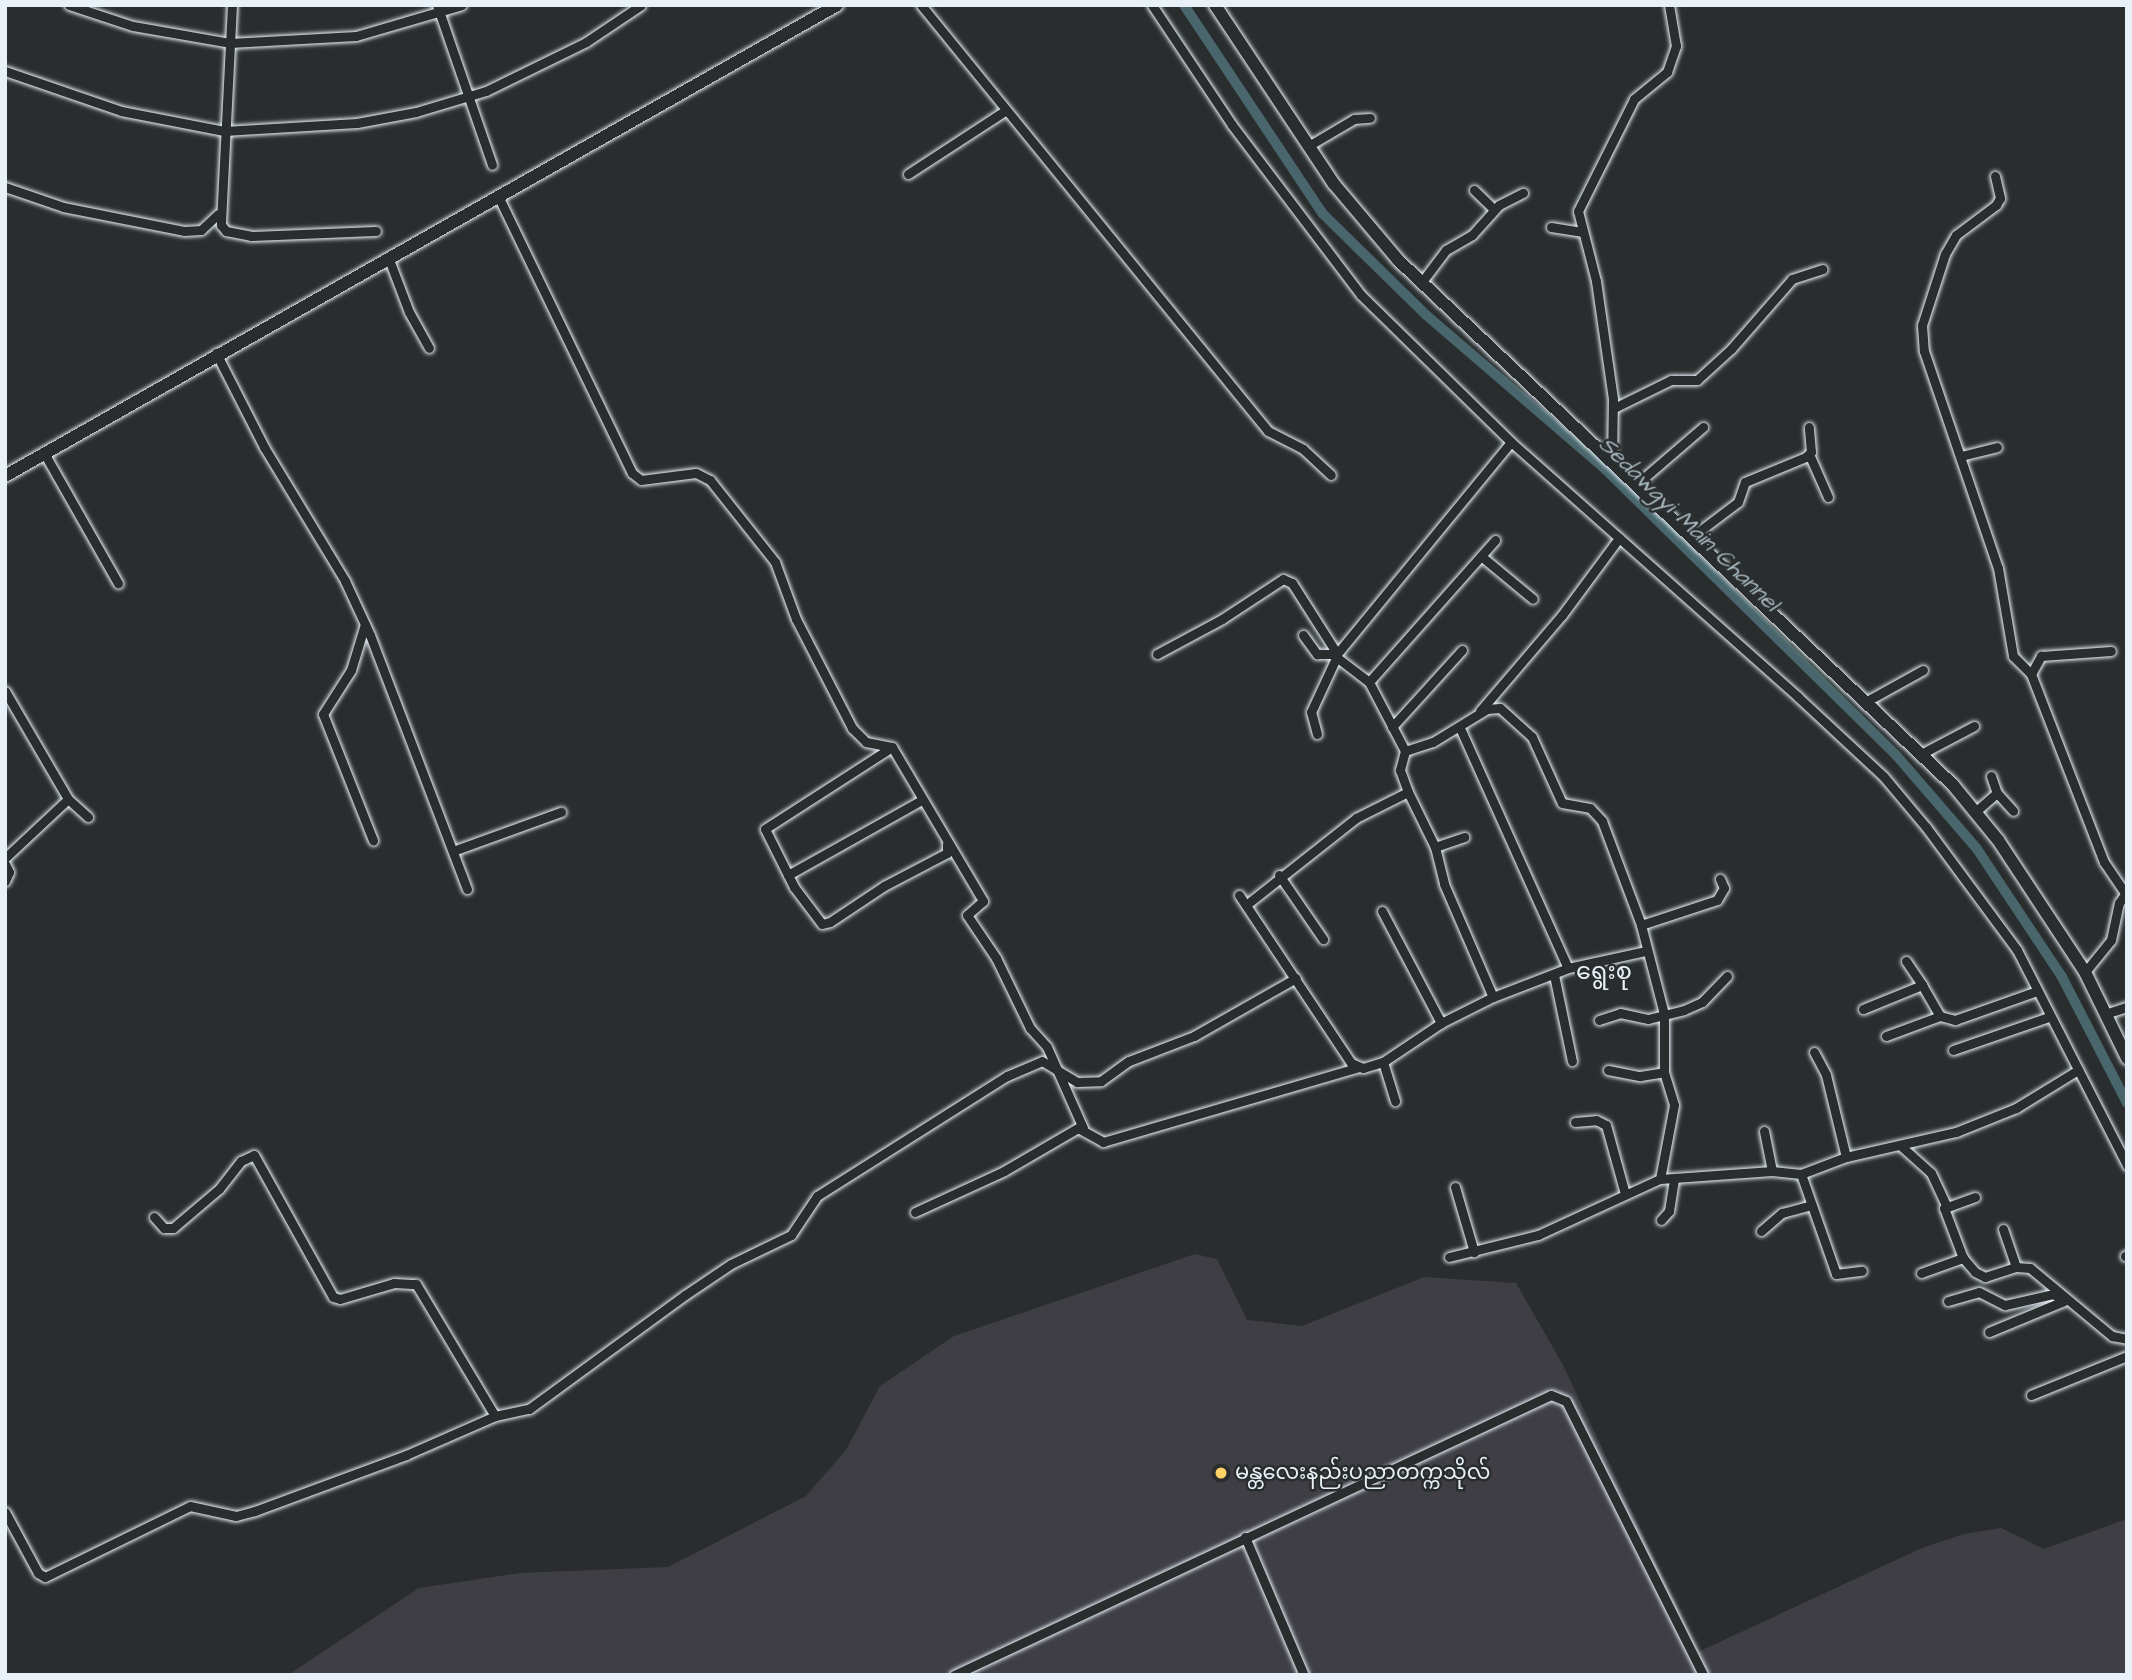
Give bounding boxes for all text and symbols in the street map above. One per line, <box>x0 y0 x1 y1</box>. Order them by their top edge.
water label: Sedawgyi Main Channel <box>1593 431 1785 617</box>
district label: ရွေးစု <box>1576 959 1632 987</box>
place label: မန္တလေးနည်းပညာတက္ကသိုလ် <box>1235 1460 1490 1486</box>
marker: မန္တလေးနည်းပညာတက္ကသိုလ် <box>1213 1465 1229 1481</box>

